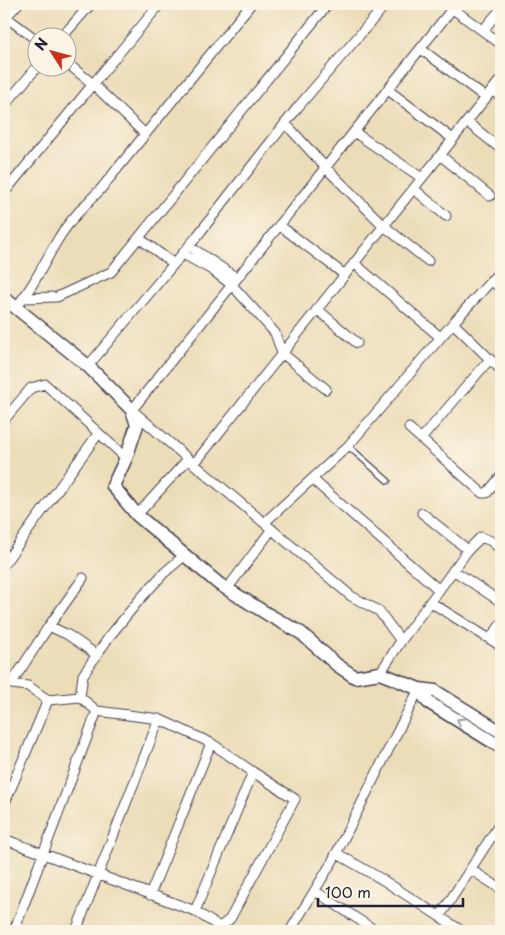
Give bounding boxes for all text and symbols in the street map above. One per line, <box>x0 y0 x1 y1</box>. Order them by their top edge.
north arrow <box>28 28 78 78</box>
text: N <box>29 33 53 55</box>
one-way arrow <box>456 718 465 728</box>
scale bar <box>318 875 462 907</box>
text: 100 m <box>325 880 371 903</box>

